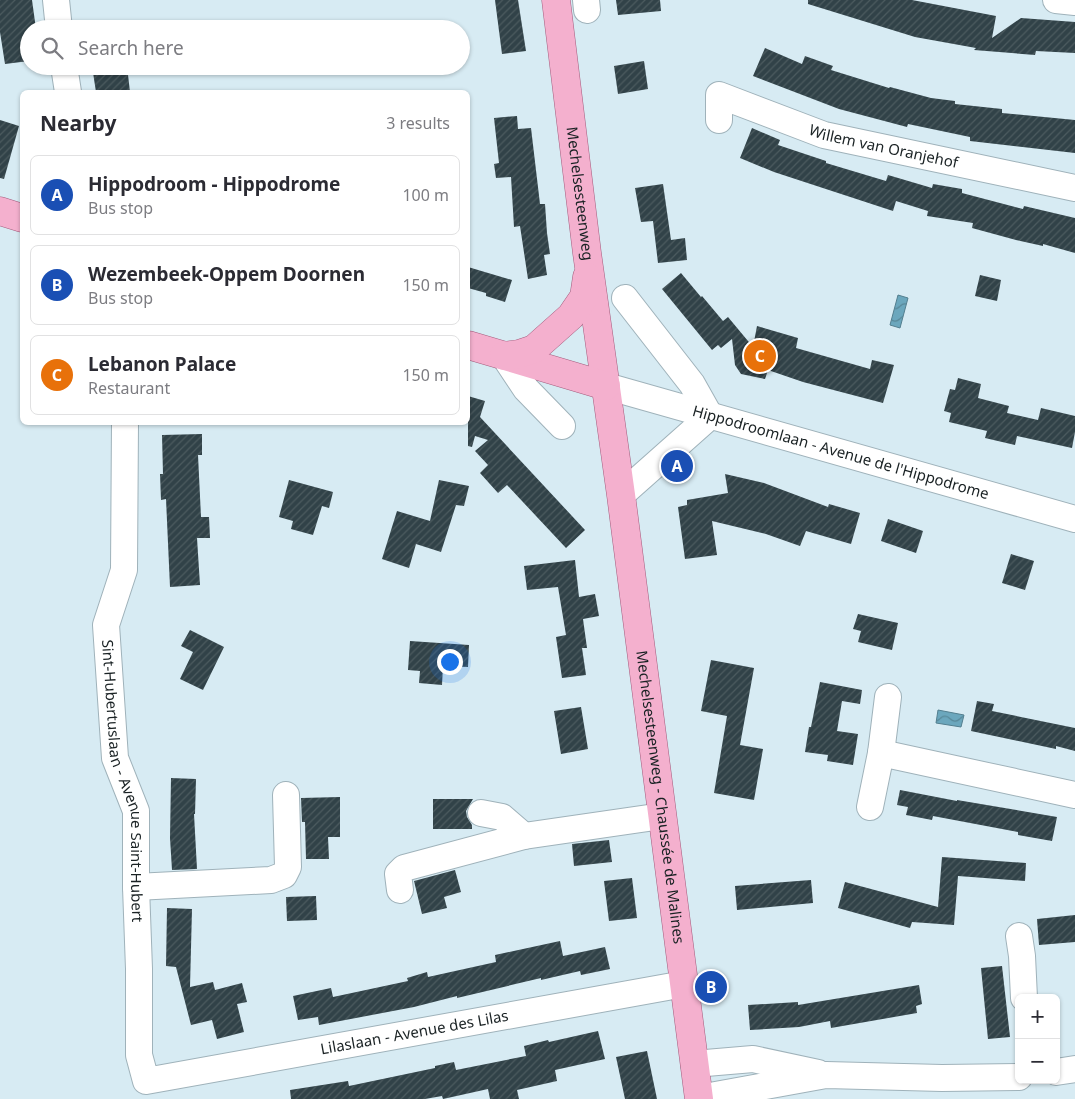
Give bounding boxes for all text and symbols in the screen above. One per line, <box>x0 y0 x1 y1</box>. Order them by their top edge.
search box <box>20 20 470 75</box>
icon: search <box>38 34 66 62</box>
text: Search here <box>78 35 184 61</box>
text: Nearby <box>40 109 116 137</box>
text: 3 results <box>386 112 450 134</box>
street label: Willem van Oranjehof <box>806 119 961 172</box>
street label: Mechelsesteenweg <box>563 125 599 262</box>
text: Hippodroom - Hippodrome <box>88 171 340 197</box>
text: A <box>51 184 63 206</box>
text: 100 m <box>402 184 449 206</box>
text: Bus stop <box>88 197 153 219</box>
text: Wezembeek-Oppem Doornen <box>88 261 365 287</box>
text: B <box>52 274 62 296</box>
text: 150 m <box>402 274 449 296</box>
text: Bus stop <box>88 287 153 309</box>
pin: C <box>744 337 776 375</box>
text: Lebanon Palace <box>88 351 236 377</box>
text: C <box>52 364 62 386</box>
text: 150 m <box>402 364 449 386</box>
text: Restaurant <box>88 377 170 399</box>
street label: Hippodroomlaan - Avenue de l'Hippodrome <box>690 400 992 503</box>
pin: A <box>661 447 693 485</box>
street label: Sint-Hubertuslaan - Avenue Saint-Hubert <box>98 639 148 923</box>
your location <box>437 649 463 675</box>
street label: Mechelsesteenweg - Chaussée de Malines <box>632 649 690 945</box>
pin: B <box>695 968 727 1006</box>
map controls <box>1015 994 1060 1084</box>
button: + <box>1015 994 1060 1039</box>
street label: Lilaslaan - Avenue des Lilas <box>319 1005 510 1058</box>
button: − <box>1015 1039 1060 1084</box>

